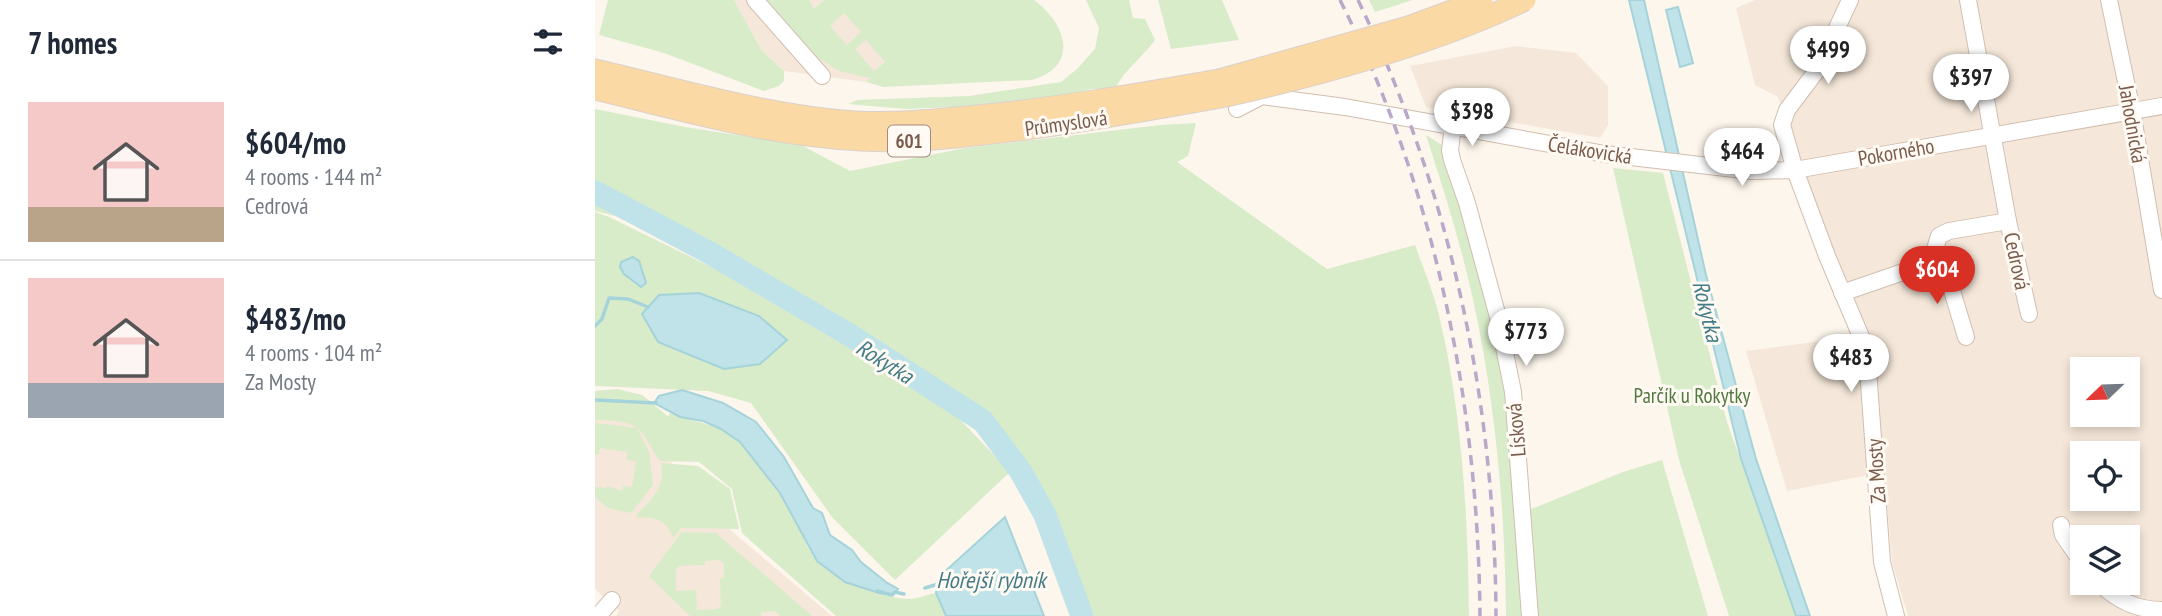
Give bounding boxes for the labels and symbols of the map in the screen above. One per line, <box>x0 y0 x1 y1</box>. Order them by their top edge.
pin: $499 <box>1787 27 1869 86</box>
pin: $397 <box>1930 54 2012 114</box>
street label: Jahodnická <box>2113 82 2153 165</box>
pin: $398 <box>1431 88 1513 148</box>
street label: Průmyslová <box>1023 104 1109 142</box>
road number: 601 <box>888 125 930 156</box>
pin: $464 <box>1701 128 1783 188</box>
street label: Čelákovická <box>1546 130 1634 170</box>
street label: Pokorného <box>1856 132 1936 172</box>
street label: Cedrová <box>1998 230 2036 292</box>
pin: $604 <box>1896 246 1978 306</box>
water label: Rokytka <box>1686 277 1730 346</box>
pin: $773 <box>1485 308 1567 368</box>
water label: Rokytka <box>851 332 921 391</box>
pin: $483 <box>1810 334 1892 394</box>
north arrow <box>2070 357 2140 427</box>
park label: Parčík u Rokytky <box>1634 382 1751 409</box>
street label: Lísková <box>1500 402 1532 458</box>
street label: Za Mosty <box>1860 438 1892 504</box>
water label: Hořejší rybník <box>936 565 1049 594</box>

